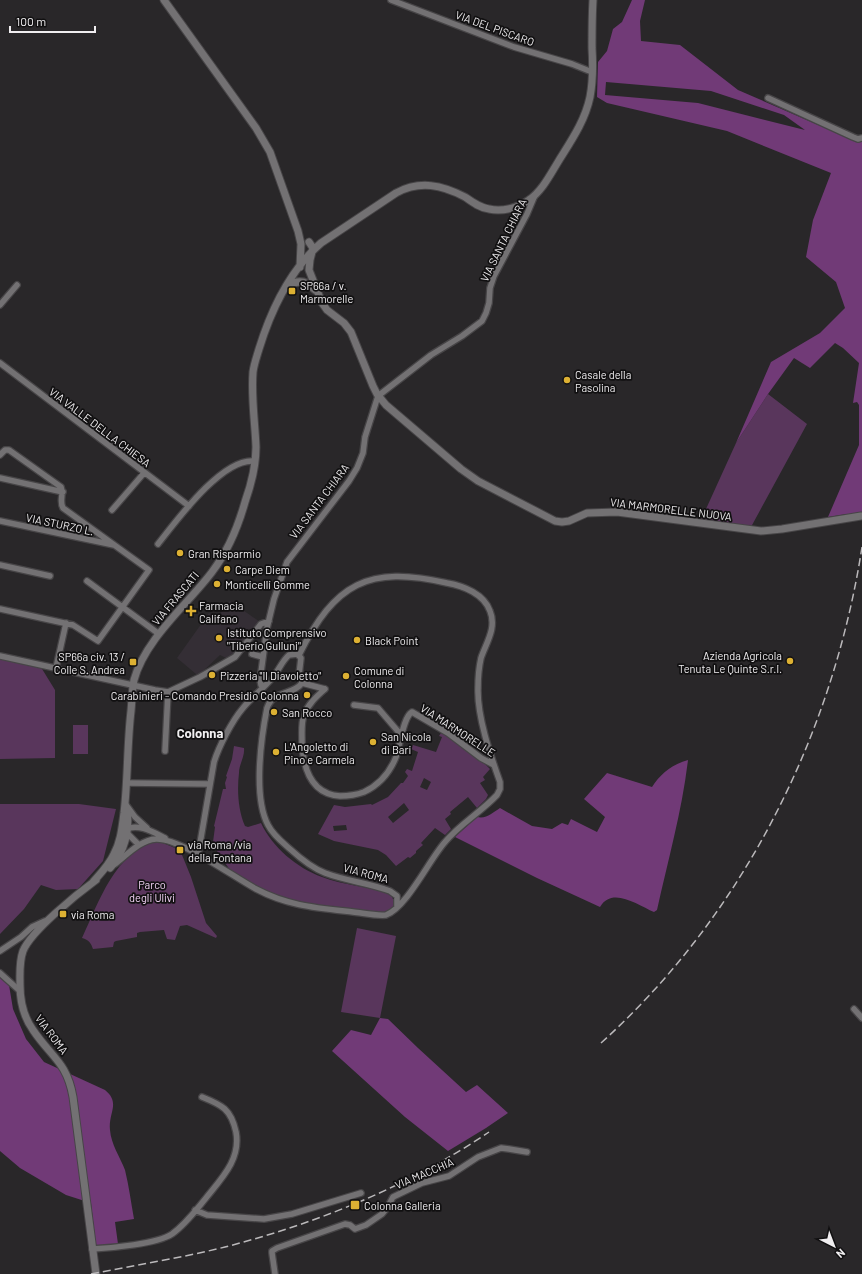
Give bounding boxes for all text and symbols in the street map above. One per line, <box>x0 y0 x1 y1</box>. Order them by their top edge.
scale bar <box>10 8 95 34</box>
street label: VIA DEL PISCARO <box>454 8 536 48</box>
text: 100 m <box>16 14 46 28</box>
street label: VIA SANTA CHIARA <box>477 196 529 284</box>
place label: SP66a / v. Marmorelle <box>300 279 353 305</box>
marker: SP66a / v. Marmorelle <box>287 286 297 296</box>
place label: Casale della Pasolina <box>575 368 631 394</box>
marker: Casale della Pasolina <box>562 375 572 385</box>
street label: VIA VALLE DELLA CHIESA <box>47 385 153 470</box>
street label: VIA SANTA CHIARA <box>287 461 352 541</box>
street label: VIA MARMORELLE NUOVA <box>610 495 733 523</box>
street label: VIA STURZO L. <box>25 510 95 538</box>
place label: Gran Risparmio <box>188 547 261 560</box>
marker: Gran Risparmio <box>175 548 185 558</box>
place label: Carpe Diem <box>235 563 290 576</box>
marker: Carpe Diem <box>222 564 232 574</box>
street label: VIA FRASCATI <box>149 569 201 627</box>
place label: Monticelli Gomme <box>225 578 310 591</box>
marker: Monticelli Gomme <box>212 579 222 589</box>
place label: Farmacia Califano <box>199 599 243 625</box>
marker: Farmacia Califano <box>186 606 196 616</box>
place label: Istituto Comprensivo "Tiberio Gulluni" <box>227 626 327 652</box>
marker: Istituto Comprensivo "Tiberio Gulluni" <box>214 633 224 643</box>
place label: Black Point <box>365 634 419 647</box>
marker: Black Point <box>352 635 362 645</box>
place label: Azienda Agricola Tenuta Le Quinte S.r.l. <box>678 649 782 675</box>
place label: SP66a civ. 13 / Colle S. Andrea <box>54 650 125 676</box>
marker: Azienda Agricola Tenuta Le Quinte S.r.l. <box>785 656 795 666</box>
marker: SP66a civ. 13 / Colle S. Andrea <box>128 657 138 667</box>
place label: Comune di Colonna <box>354 664 405 690</box>
place label: Pizzeria "Il Diavoletto" <box>220 669 321 682</box>
marker: Pizzeria "Il Diavoletto" <box>207 670 217 680</box>
marker: Comune di Colonna <box>341 671 351 681</box>
place label: Carabinieri - Comando Presidio Colonna <box>111 689 299 702</box>
marker: Carabinieri - Comando Presidio Colonna <box>302 690 312 700</box>
street label: VIA MARMORELLE <box>418 701 498 759</box>
place label: San Rocco <box>282 706 332 719</box>
marker: San Rocco <box>269 707 279 717</box>
district label: Colonna <box>177 725 223 741</box>
place label: San Nicola di Bari <box>381 730 431 756</box>
marker: San Nicola di Bari <box>368 737 378 747</box>
place label: L'Angoletto di Pino e Carmela <box>284 740 355 766</box>
marker: L'Angoletto di Pino e Carmela <box>271 747 281 757</box>
place label: via Roma /via della Fontana <box>188 838 252 864</box>
marker: via Roma /via della Fontana <box>175 845 185 855</box>
street label: VIA ROMA <box>342 861 390 885</box>
park label: Parco degli Ulivi <box>129 878 175 904</box>
place label: via Roma <box>71 908 114 921</box>
marker: via Roma <box>58 909 68 919</box>
street label: VIA ROMA <box>33 1012 71 1057</box>
street label: VIA MACCHIA <box>393 1155 456 1191</box>
marker: Colonna Galleria <box>349 1199 361 1211</box>
place label: Colonna Galleria <box>364 1199 441 1212</box>
north arrow <box>814 1226 854 1266</box>
text: N <box>834 1247 848 1261</box>

